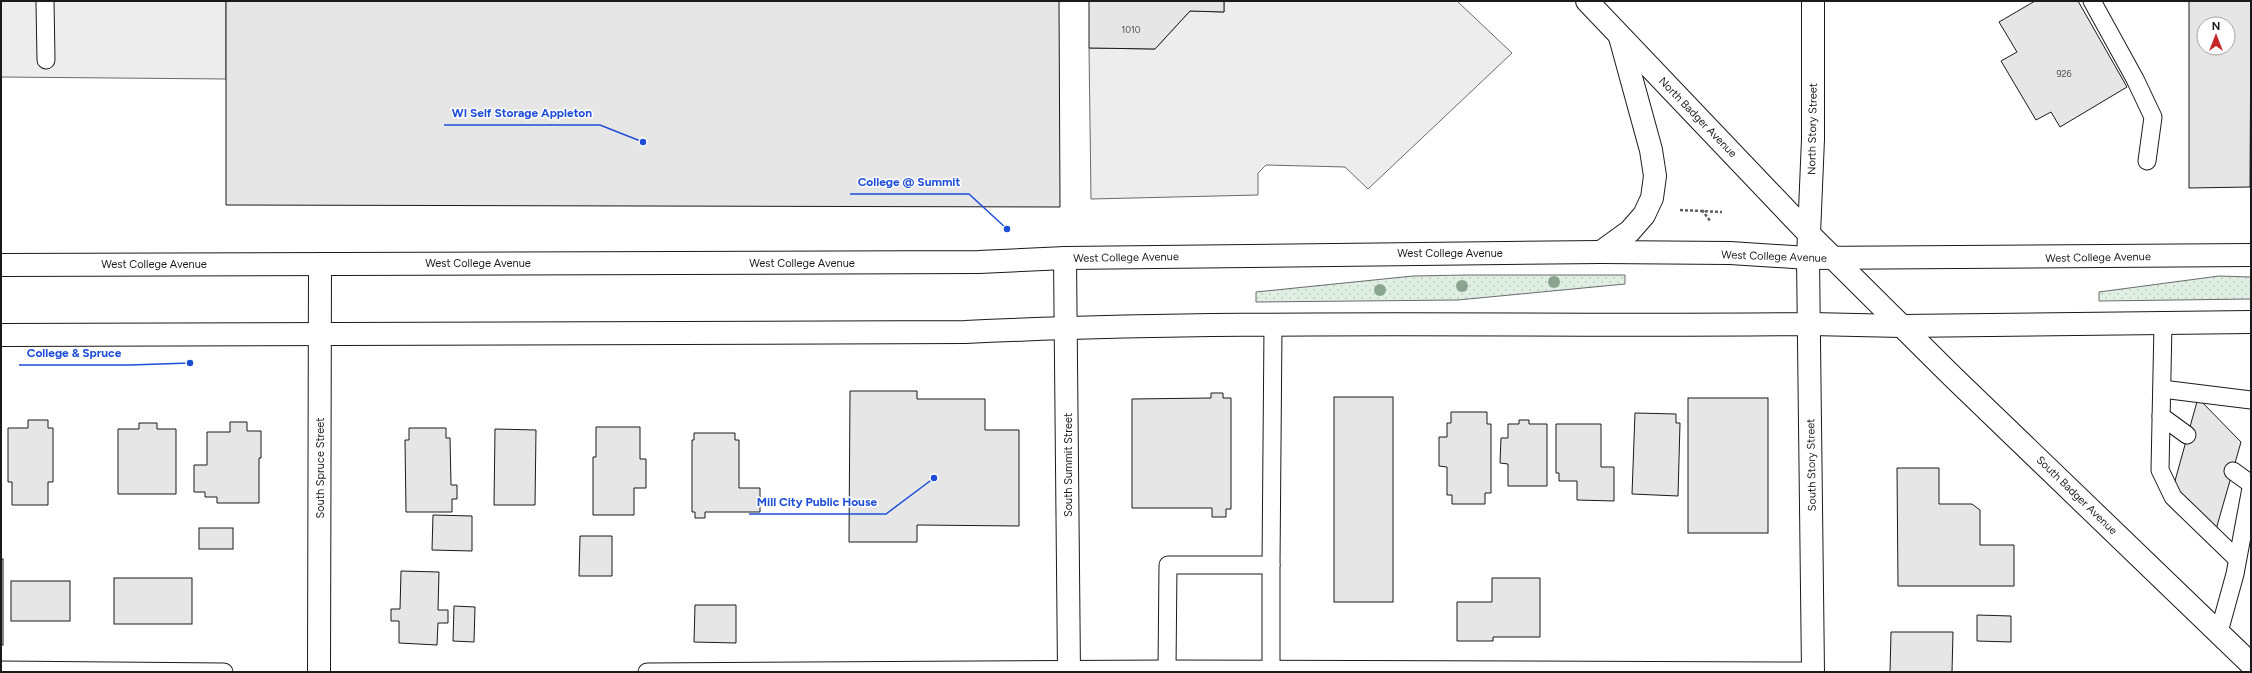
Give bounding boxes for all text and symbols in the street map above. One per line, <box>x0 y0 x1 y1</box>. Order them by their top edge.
north arrow <box>2196 16 2236 56</box>
text: N <box>2212 20 2220 33</box>
house number: 1010 <box>1122 24 1141 35</box>
house number: 926 <box>2056 68 2072 79</box>
street label: North Badger Avenue <box>1656 75 1739 160</box>
street label: North Story Street <box>1805 83 1820 175</box>
callout: WI Self Storage Appleton <box>444 101 600 125</box>
text: WI Self Storage Appleton <box>452 106 592 120</box>
callout: College @ Summit <box>850 170 969 194</box>
text: College @ Summit <box>858 175 961 189</box>
street label: West College Avenue <box>1397 247 1503 260</box>
street label: West College Avenue <box>1721 248 1827 265</box>
street label: West College Avenue <box>1073 250 1179 265</box>
street label: West College Avenue <box>2045 250 2151 265</box>
street label: West College Avenue <box>425 257 531 270</box>
street label: West College Avenue <box>749 257 855 270</box>
street label: West College Avenue <box>101 258 207 271</box>
callout: College & Spruce <box>19 341 130 365</box>
text: College & Spruce <box>27 346 122 360</box>
street label: South Summit Street <box>1062 413 1075 517</box>
street label: South Spruce Street <box>314 418 327 518</box>
street label: South Story Street <box>1804 419 1819 511</box>
street label: South Badger Avenue <box>2034 453 2120 537</box>
callout: Mill City Public House <box>749 490 886 514</box>
text: Mill City Public House <box>757 495 878 509</box>

